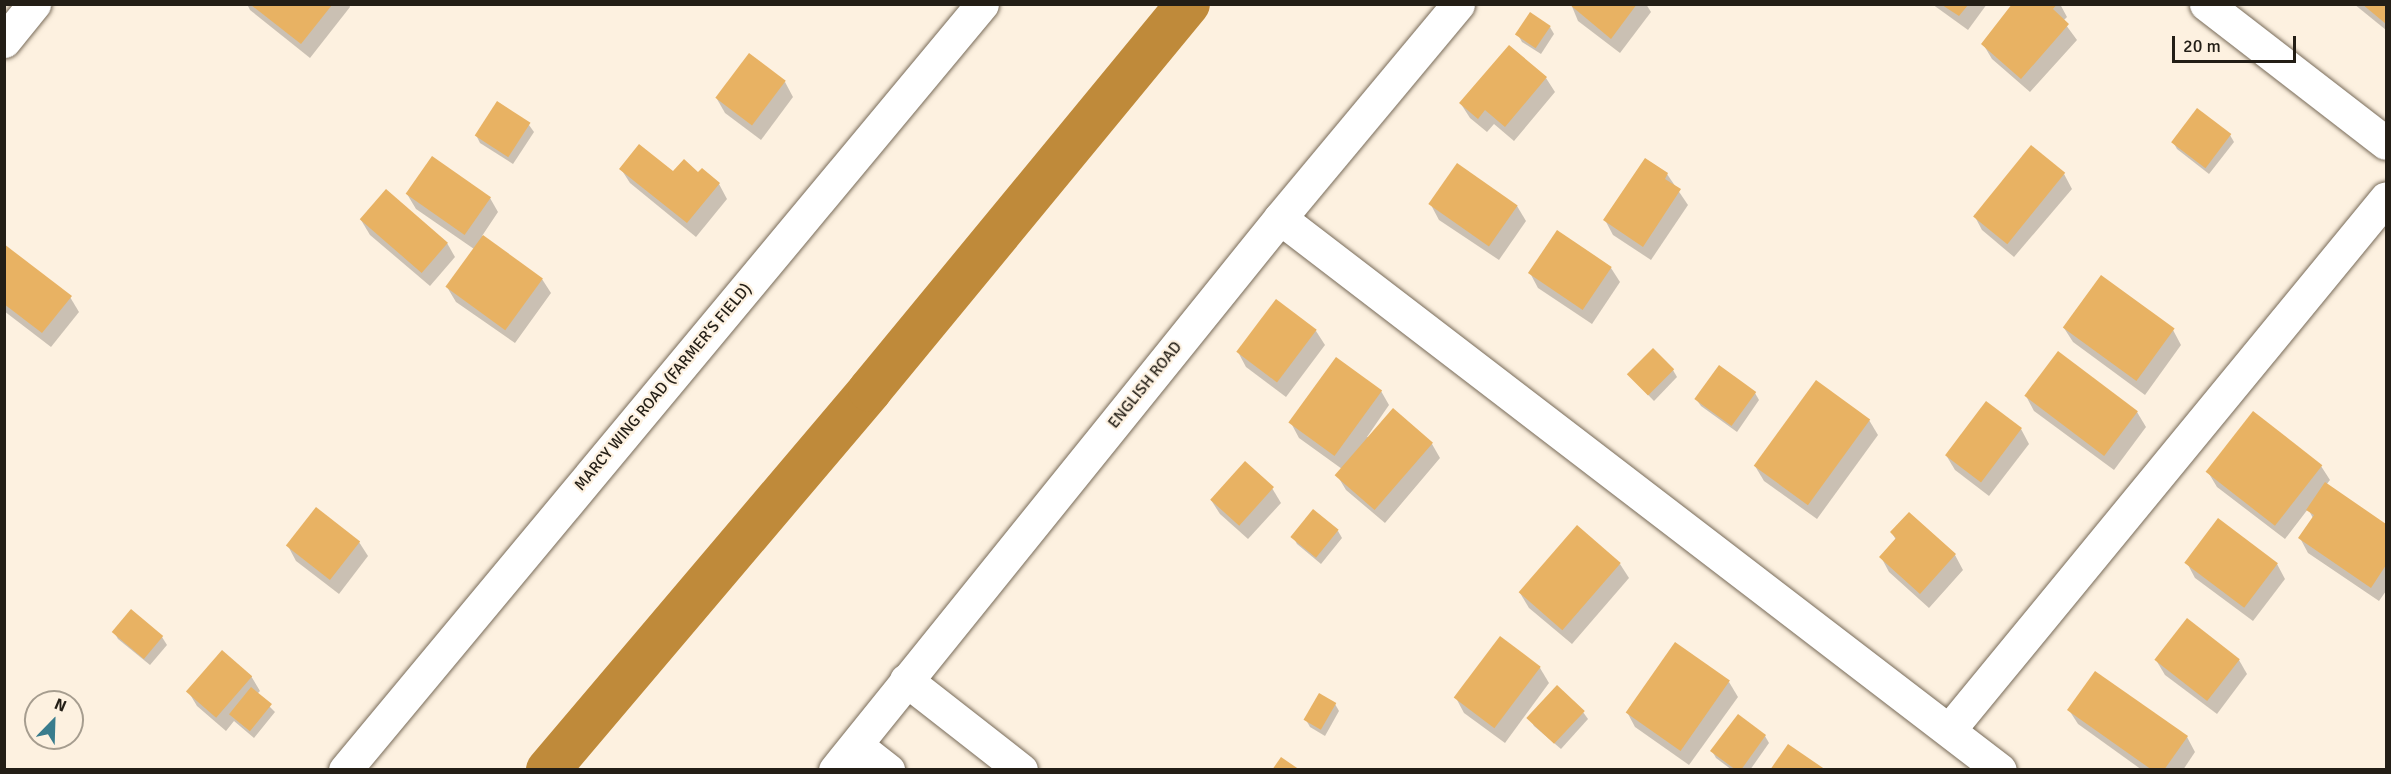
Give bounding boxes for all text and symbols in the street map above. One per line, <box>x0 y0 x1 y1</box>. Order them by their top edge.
scale bar <box>2175 24 2300 62</box>
text: 20 m <box>2183 35 2221 57</box>
street label: MARCY WING ROAD (FARMER'S FIELD) <box>571 279 755 495</box>
street label: ENGLISH ROAD <box>1104 338 1186 432</box>
north arrow <box>24 690 84 750</box>
text: N <box>51 694 69 717</box>

